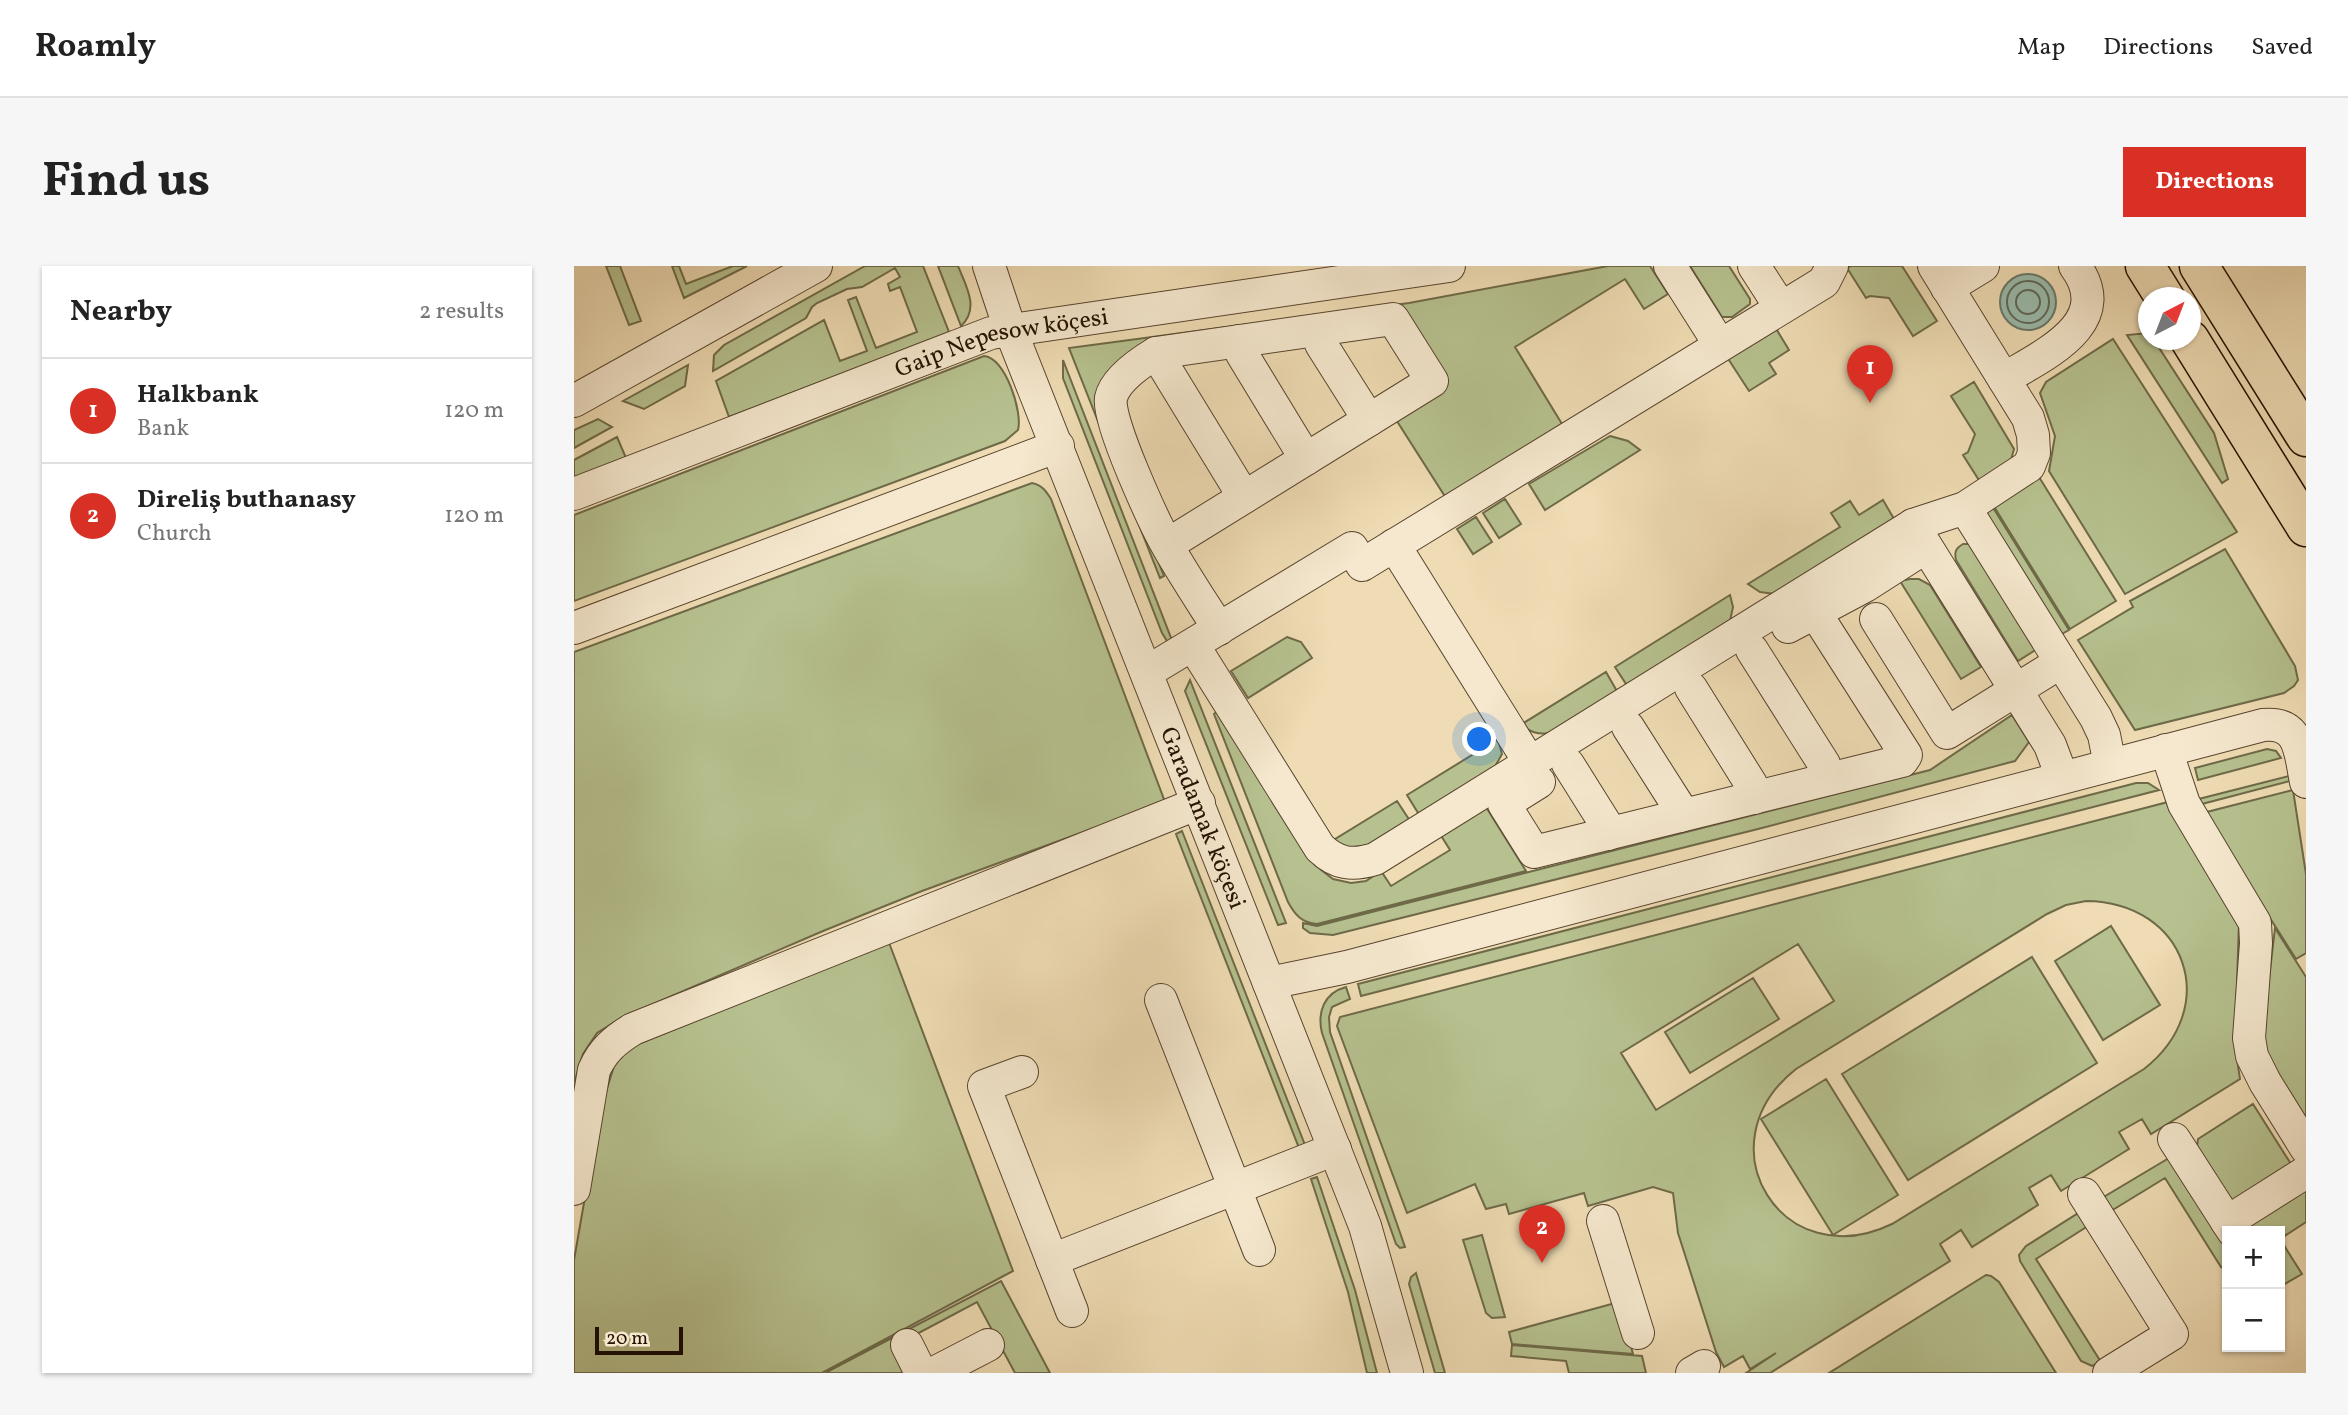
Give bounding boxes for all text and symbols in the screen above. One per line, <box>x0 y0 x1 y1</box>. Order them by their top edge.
text: Roamly <box>35 25 156 71</box>
text: Map <box>2017 31 2065 65</box>
text: Directions <box>2103 31 2213 65</box>
text: Saved <box>2251 31 2313 65</box>
button: Directions <box>2123 147 2306 217</box>
text: Find us <box>42 148 210 217</box>
north arrow <box>2138 287 2201 350</box>
text: Nearby <box>70 291 172 333</box>
text: 2 results <box>419 296 504 328</box>
street label: Gaip Nepesow köçesi <box>890 301 1111 388</box>
pin: 1 <box>1847 345 1893 403</box>
text: Halkbank <box>137 377 259 413</box>
text: 1 <box>88 395 98 427</box>
text: 120 m <box>444 395 504 427</box>
text: Bank <box>137 413 189 445</box>
text: Direliş buthanasy <box>137 482 356 518</box>
text: 2 <box>87 500 99 532</box>
text: 120 m <box>444 500 504 532</box>
text: Church <box>137 518 212 550</box>
street label: Garadamak köçesi <box>1150 722 1253 915</box>
your location <box>1462 722 1496 756</box>
pin: 2 <box>1519 1205 1565 1263</box>
map controls <box>2222 1226 2285 1352</box>
button: + <box>2222 1226 2285 1289</box>
button: − <box>2222 1289 2285 1352</box>
scale bar <box>595 1324 682 1356</box>
text: 20 m <box>606 1326 648 1352</box>

